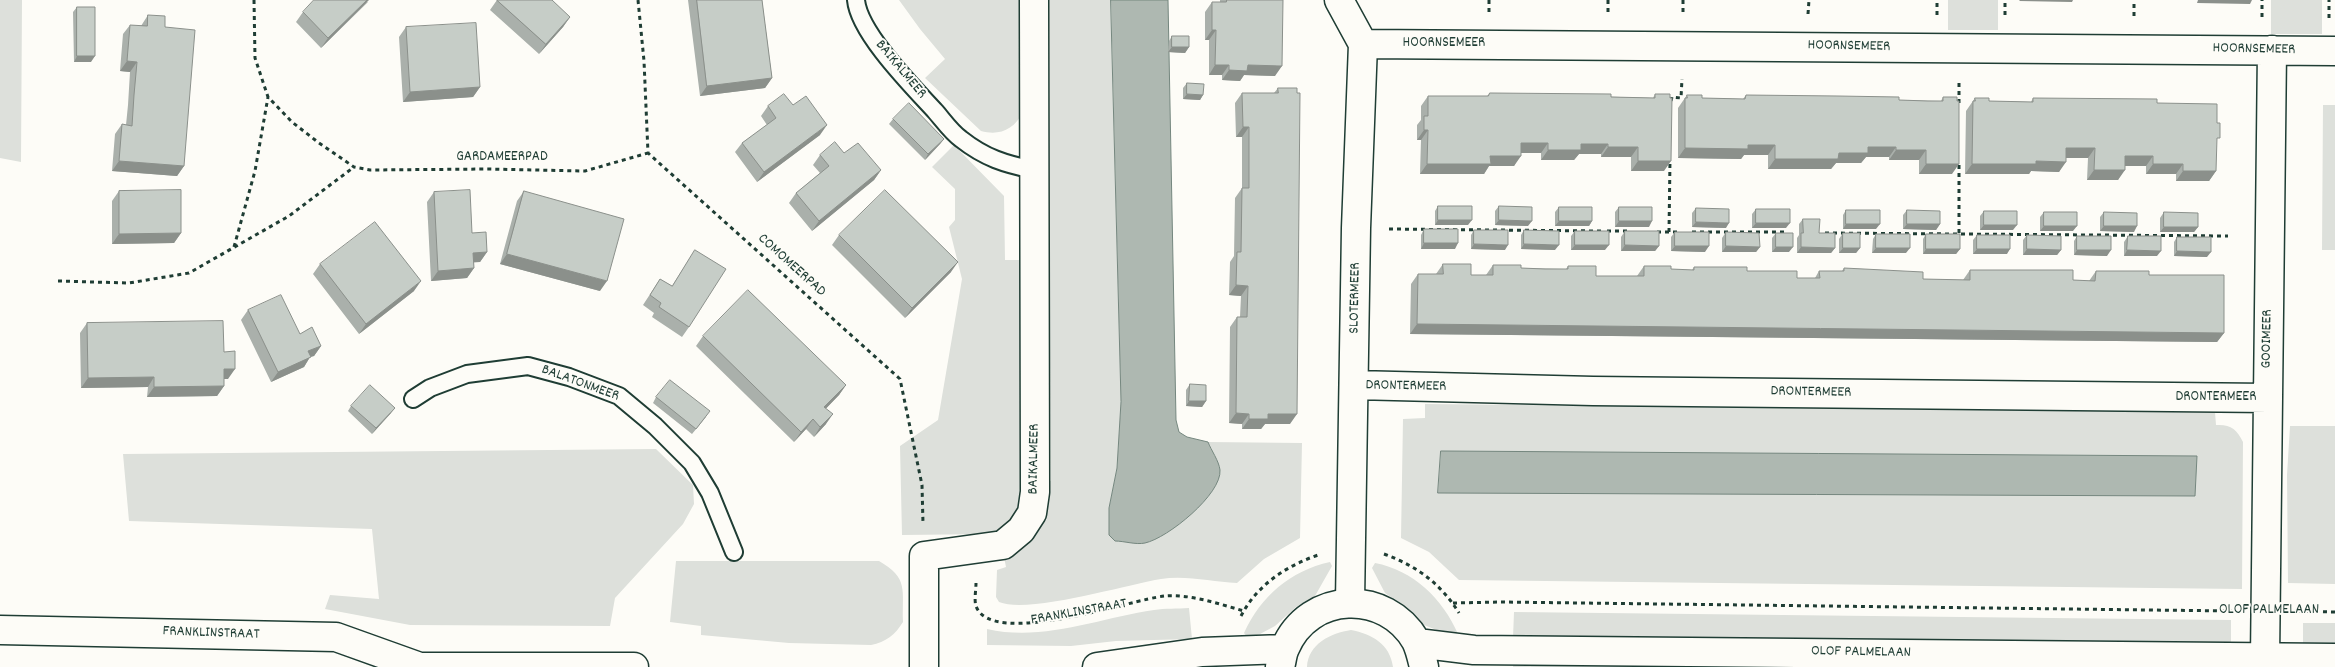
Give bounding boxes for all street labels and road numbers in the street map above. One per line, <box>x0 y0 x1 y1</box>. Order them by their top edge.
street label: HOORNSEMEER <box>1403 35 1485 53</box>
street label: BAIKALMEER <box>870 37 930 103</box>
street label: HOORNSEMEER <box>1807 37 1891 57</box>
street label: HOORNSEMEER <box>2212 40 2296 60</box>
street label: GARDAMEERPAD <box>456 149 548 167</box>
street label: COMOMEERPAD <box>753 231 829 301</box>
street label: SLOTERMEER <box>1346 262 1366 334</box>
street label: GOOIMEER <box>2258 309 2278 369</box>
street label: BALATONMEER <box>539 362 621 406</box>
street label: DRONTERMEER <box>1365 377 1447 397</box>
street label: DRONTERMEER <box>1770 383 1852 403</box>
street label: DRONTERMEER <box>2176 389 2256 407</box>
street label: BAIKALMEER <box>1025 423 1045 495</box>
street label: FRANKLINSTRAAT <box>1030 596 1128 630</box>
street label: OLOF PALMELAAN <box>2219 602 2319 620</box>
street label: FRANKLINSTRAAT <box>162 623 260 645</box>
street label: OLOF PALMELAAN <box>1811 643 1911 663</box>

